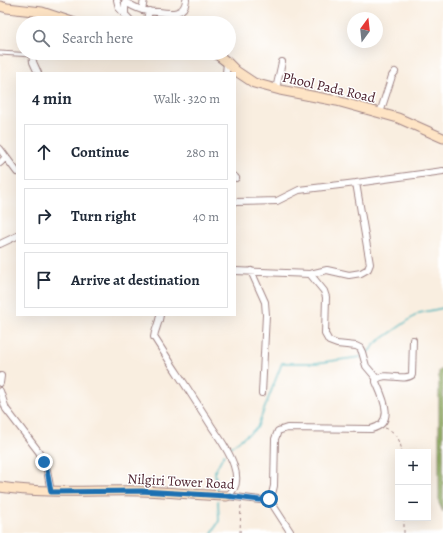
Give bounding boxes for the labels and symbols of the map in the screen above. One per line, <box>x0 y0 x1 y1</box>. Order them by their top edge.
north arrow <box>347 12 383 48</box>
street label: Phool Pada Road <box>280 68 378 108</box>
route end <box>35 453 53 471</box>
street label: Nilgiri Tower Road <box>127 469 235 494</box>
route start <box>260 490 278 508</box>

